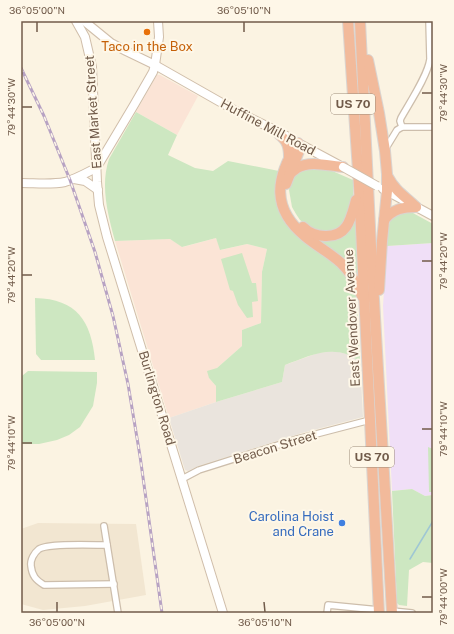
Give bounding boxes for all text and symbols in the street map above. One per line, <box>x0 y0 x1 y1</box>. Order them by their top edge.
text: 36°05'00"N <box>9 4 65 16</box>
text: 36°05'10"N <box>217 4 271 16</box>
marker: Taco in the Box <box>142 27 152 37</box>
place label: Taco in the Box <box>101 39 193 54</box>
street label: East Market Street <box>82 55 104 169</box>
text: 79°44'30"W <box>437 64 449 122</box>
text: 79°44'30"W <box>5 78 17 136</box>
road number: US 70 <box>331 94 375 114</box>
street label: Huffine Mill Road <box>218 96 318 158</box>
text: 79°44'20"W <box>437 232 449 290</box>
text: 79°44'20"W <box>5 246 17 304</box>
street label: East Wendover Avenue <box>341 249 363 387</box>
street label: Burlington Road <box>136 349 178 447</box>
text: 79°44'10"W <box>437 401 449 457</box>
text: 79°44'10"W <box>5 415 17 471</box>
street label: Beacon Street <box>232 427 318 467</box>
road number: US 70 <box>350 447 394 467</box>
place label: Carolina Hoist and Crane <box>249 509 334 539</box>
marker: Carolina Hoist and Crane <box>337 518 347 528</box>
text: 79°44'00"W <box>437 568 449 626</box>
text: 36°05'00"N <box>29 616 85 628</box>
text: 36°05'10"N <box>238 616 292 628</box>

